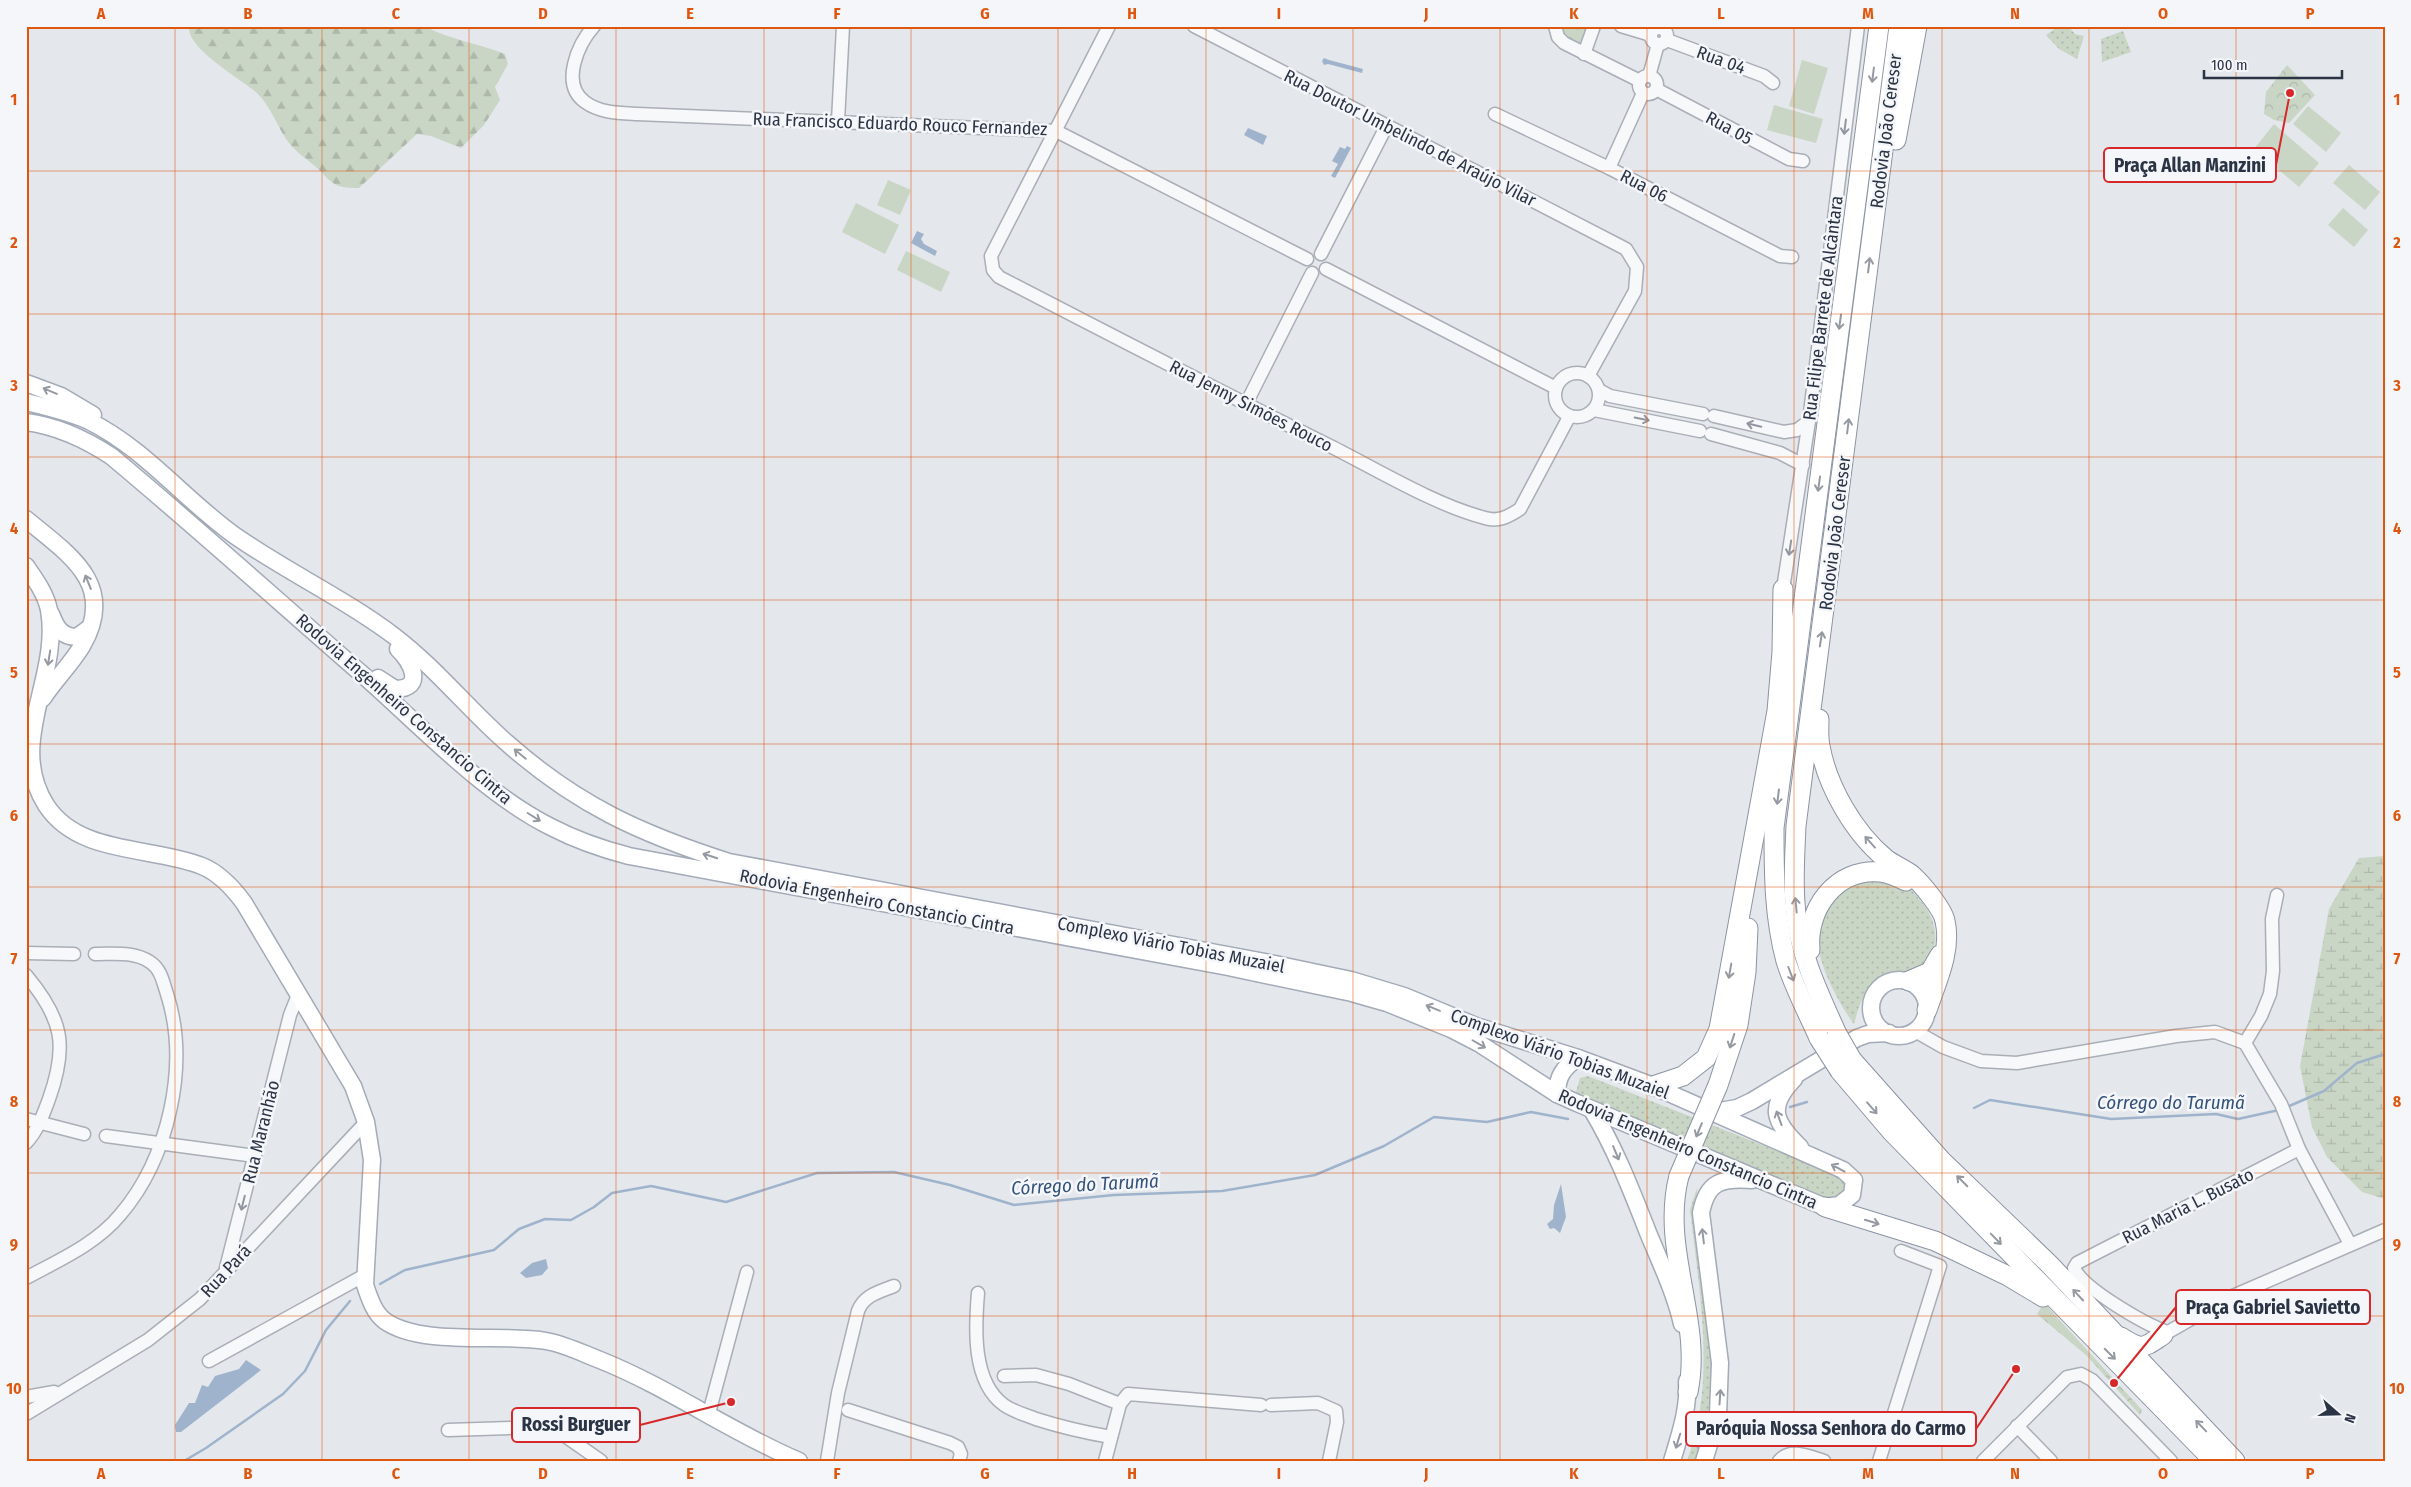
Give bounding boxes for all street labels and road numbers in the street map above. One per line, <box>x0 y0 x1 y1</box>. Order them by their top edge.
street label: Rua 04 <box>1694 41 1749 79</box>
street label: Rodovia João Cereser <box>1866 52 1906 210</box>
street label: Rua Doutor Umbelindo de Araújo Vilar <box>1280 65 1540 212</box>
street label: Rua 05 <box>1702 107 1756 149</box>
street label: Rua Francisco Eduardo Rouco Fernandez <box>752 108 1048 140</box>
street label: Rua 06 <box>1616 165 1672 207</box>
street label: Rua Filipe Barrete de Alcântara <box>1798 194 1848 422</box>
street label: Rua Jenny Simões Rouco <box>1166 355 1336 457</box>
street label: Rodovia João Cereser <box>1815 454 1855 612</box>
street label: Rodovia Engenheiro Constancio Cintra <box>291 609 517 809</box>
street label: Rodovia Engenheiro Constancio Cintra <box>738 865 1016 939</box>
street label: Complexo Viário Tobias Muzaiel <box>1055 912 1287 978</box>
street label: Complexo Viário Tobias Muzaiel <box>1448 1004 1673 1104</box>
street label: Rua Maranhão <box>238 1078 284 1186</box>
street label: Rodovia Engenheiro Constancio Cintra <box>1555 1084 1821 1214</box>
street label: Rua Maria L. Busato <box>2119 1163 2257 1249</box>
street label: Rua Pará <box>196 1240 256 1302</box>

